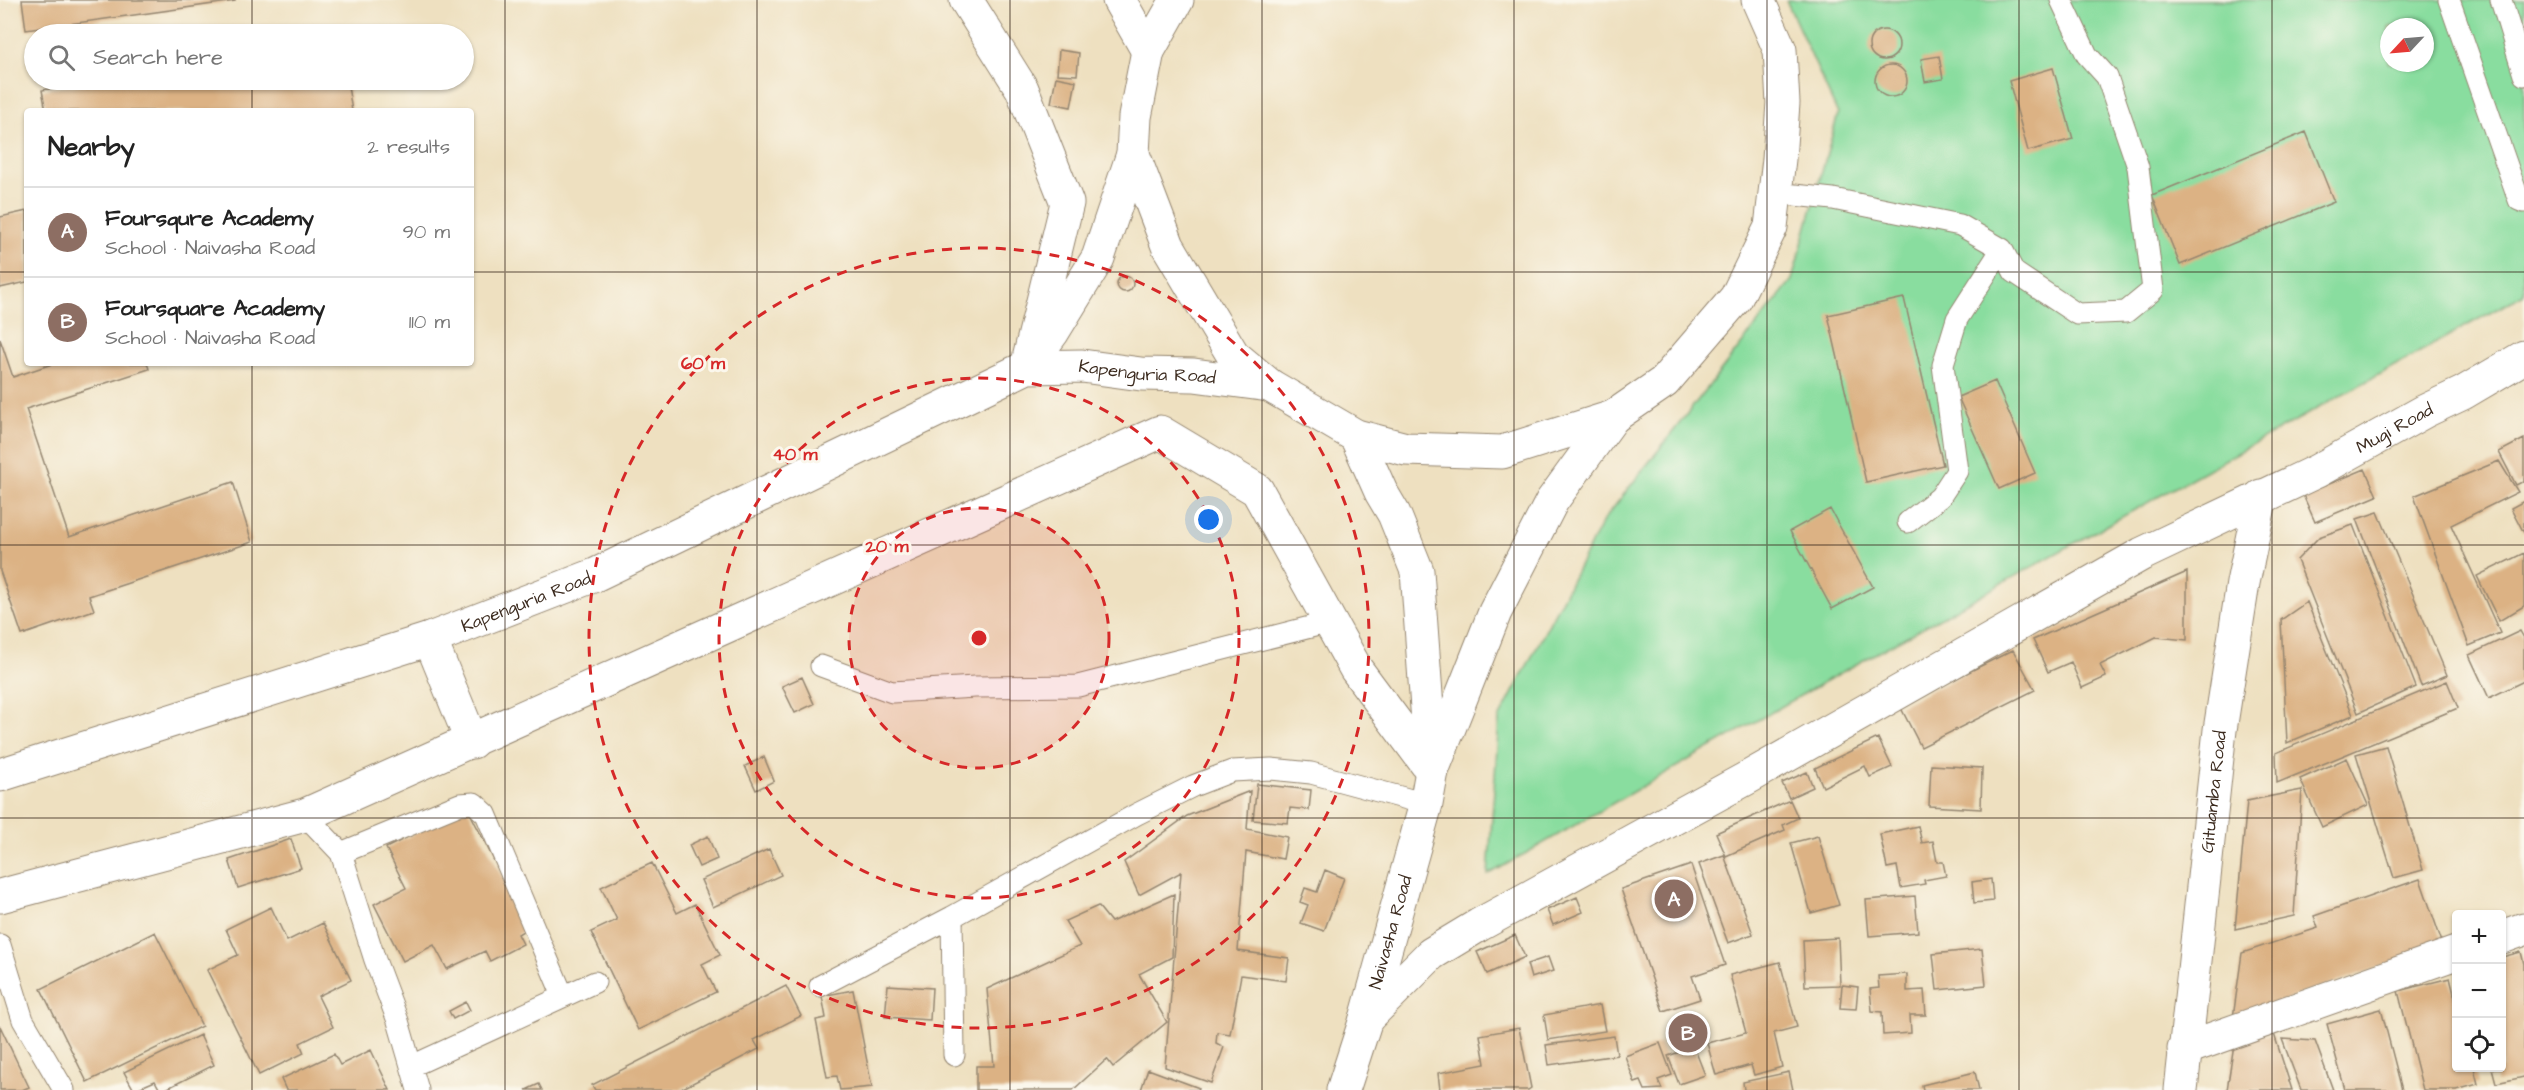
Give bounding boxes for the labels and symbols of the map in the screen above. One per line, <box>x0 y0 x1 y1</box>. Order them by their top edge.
north arrow <box>2380 18 2434 72</box>
text: 60 m <box>681 351 726 376</box>
street label: Kapenguria Road <box>1077 353 1217 390</box>
street label: Mugi Road <box>2351 397 2437 459</box>
text: 40 m <box>773 442 818 467</box>
your location <box>1194 505 1223 534</box>
text: 20 m <box>865 534 909 559</box>
street label: Kapenguria Road <box>457 565 595 638</box>
centre of rings <box>969 628 989 648</box>
street label: Gituamba Road <box>2194 729 2232 854</box>
street label: Naivasha Road <box>1362 872 1418 992</box>
pin: A <box>1654 876 1694 922</box>
pin: B <box>1668 1010 1708 1056</box>

